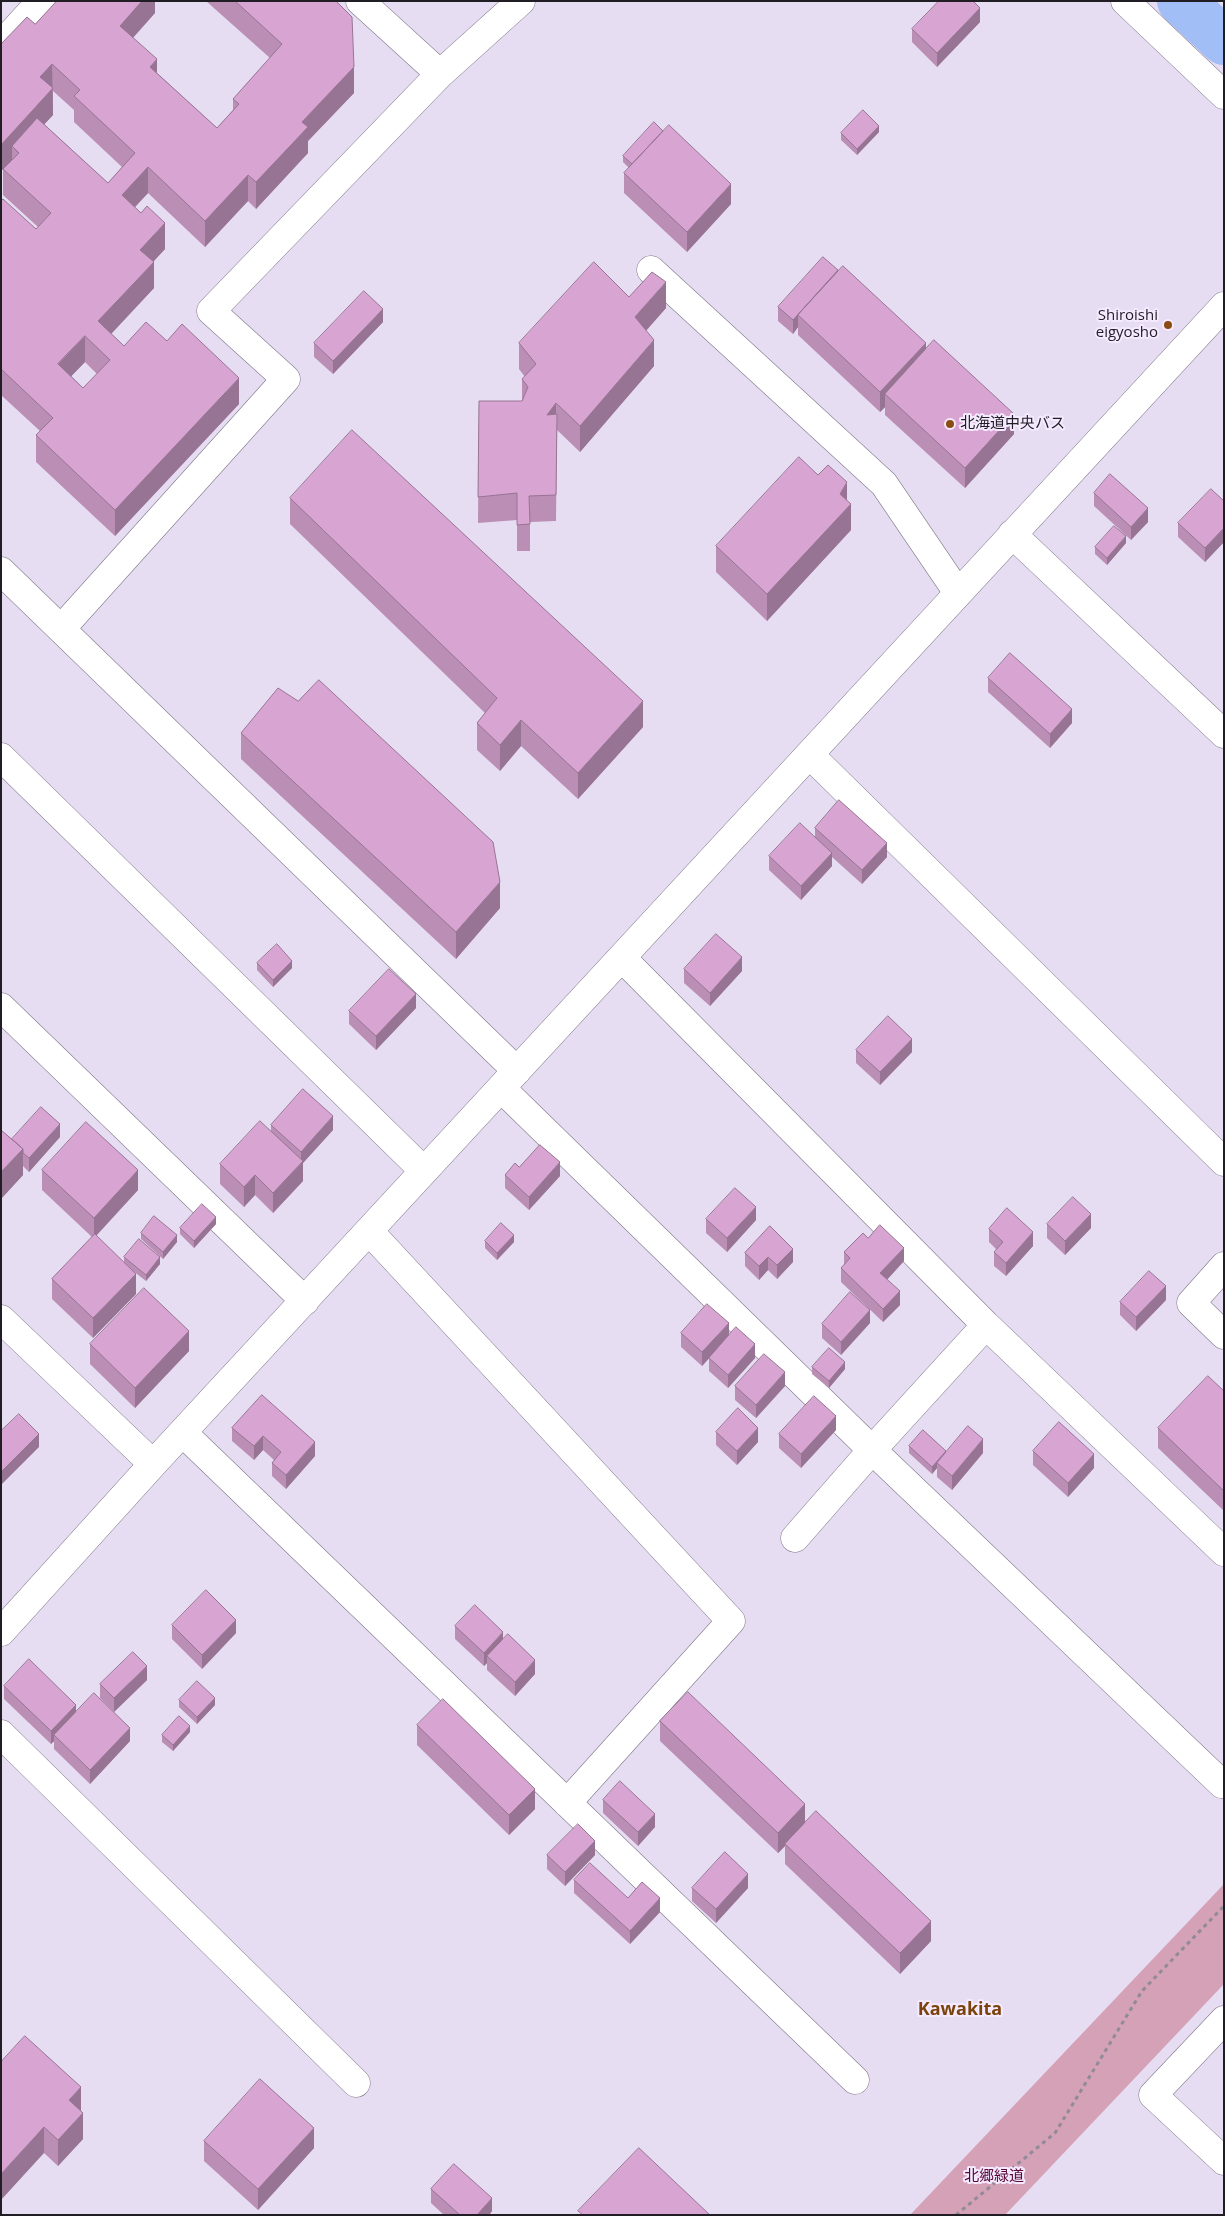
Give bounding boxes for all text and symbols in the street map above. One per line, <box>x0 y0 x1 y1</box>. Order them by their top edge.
place label: Shiroishi eigyosho <box>1096 307 1158 342</box>
marker: Shiroishi eigyosho <box>1162 319 1174 331</box>
place label: 北海道中央バス <box>960 415 1065 433</box>
marker: 北海道中央バス <box>944 418 956 430</box>
district label: Kawakita <box>918 1999 1002 2021</box>
park label: 北郷緑道 <box>964 2168 1024 2186</box>

